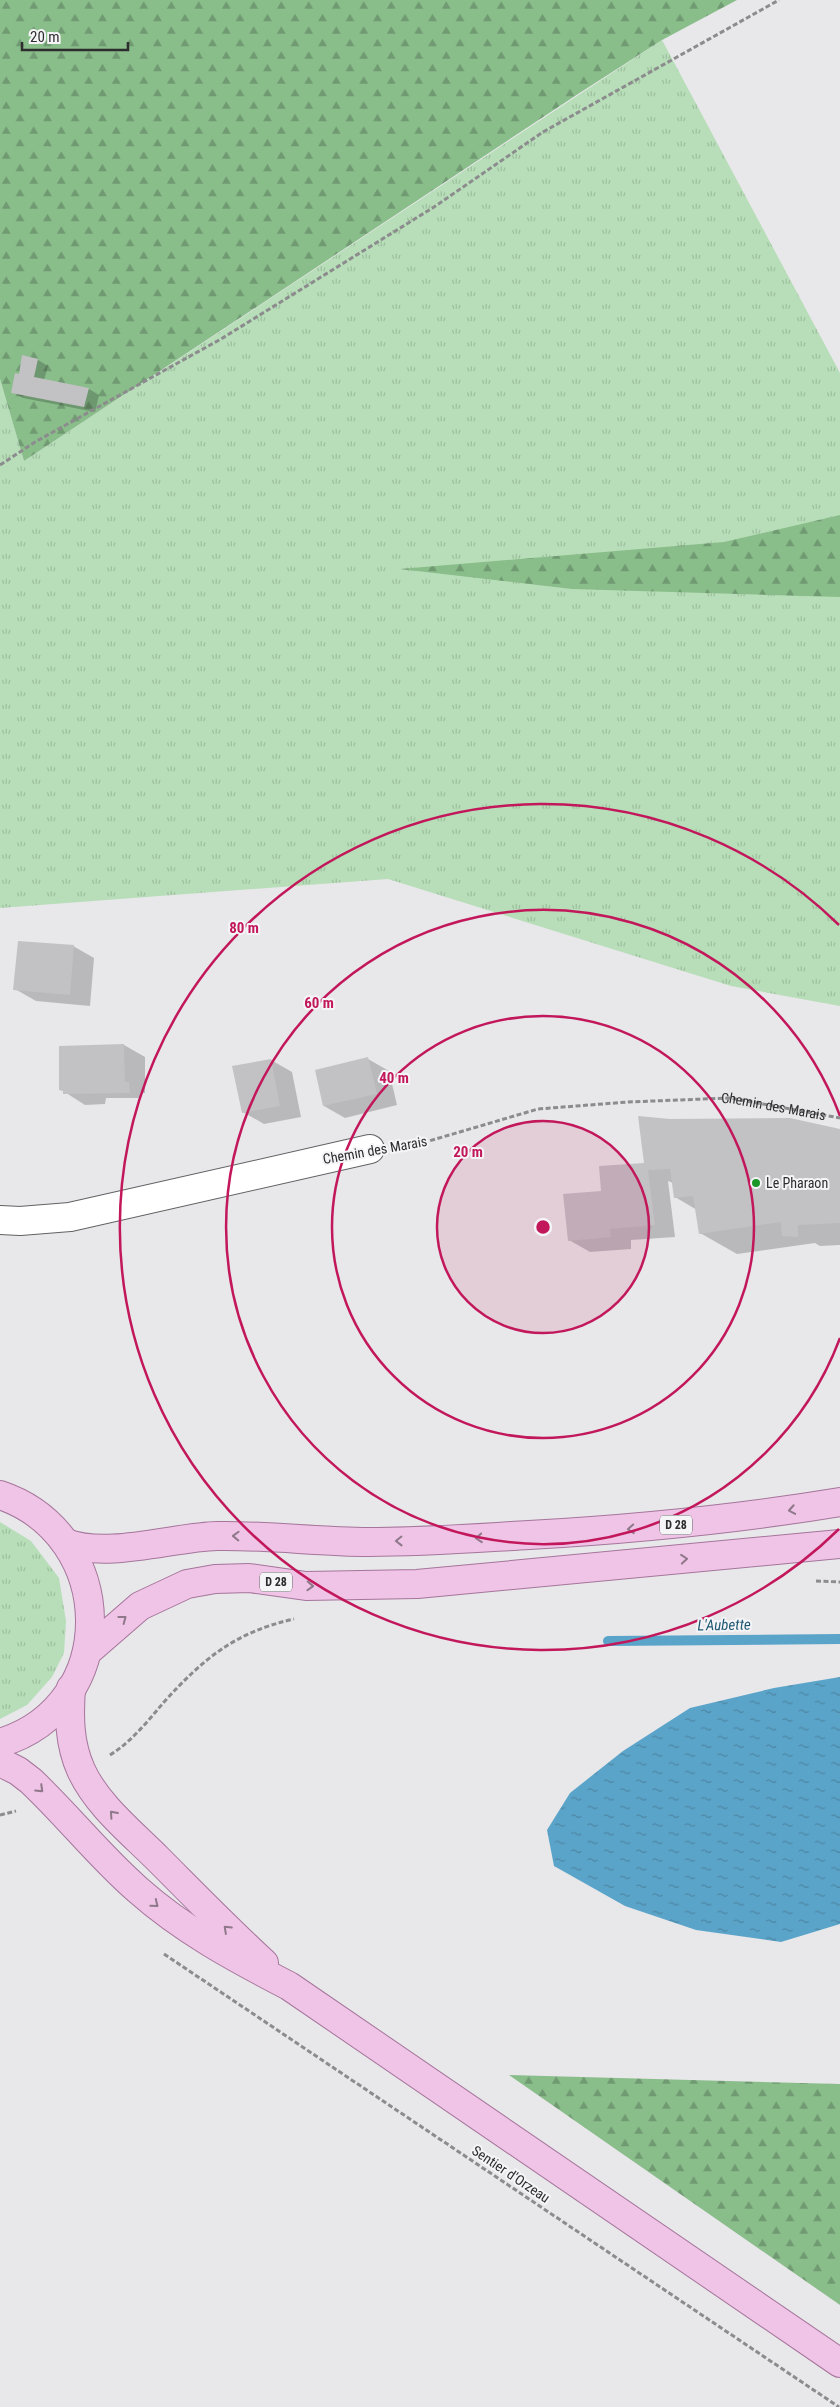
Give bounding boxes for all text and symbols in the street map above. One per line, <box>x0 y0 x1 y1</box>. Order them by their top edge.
scale bar <box>22 20 129 52</box>
text: 20 m <box>30 28 60 46</box>
text: 80 m <box>229 919 259 937</box>
text: 60 m <box>304 994 334 1012</box>
text: 40 m <box>379 1069 409 1087</box>
street label: Chemin des Marais <box>721 1090 827 1123</box>
street label: Chemin des Marais <box>322 1133 428 1167</box>
text: 20 m <box>453 1143 483 1161</box>
place label: Le Pharaon <box>766 1175 828 1191</box>
marker: Le Pharaon <box>750 1177 762 1189</box>
centre of rings <box>534 1218 552 1236</box>
one-way arrow <box>788 1504 796 1514</box>
road number: D 28 <box>660 1516 692 1534</box>
one-way arrow <box>626 1523 634 1534</box>
one-way arrow <box>232 1531 240 1542</box>
one-way arrow <box>475 1533 483 1544</box>
one-way arrow <box>395 1536 403 1547</box>
one-way arrow <box>680 1554 688 1565</box>
road number: D 28 <box>260 1572 292 1591</box>
one-way arrow <box>306 1580 314 1591</box>
one-way arrow <box>117 1616 127 1625</box>
water label: L'Aubette <box>697 1616 751 1634</box>
one-way arrow <box>34 1783 43 1792</box>
one-way arrow <box>110 1810 119 1819</box>
one-way arrow <box>149 1898 158 1906</box>
one-way arrow <box>224 1926 233 1935</box>
street label: Sentier d'Orzeau <box>469 2142 553 2206</box>

